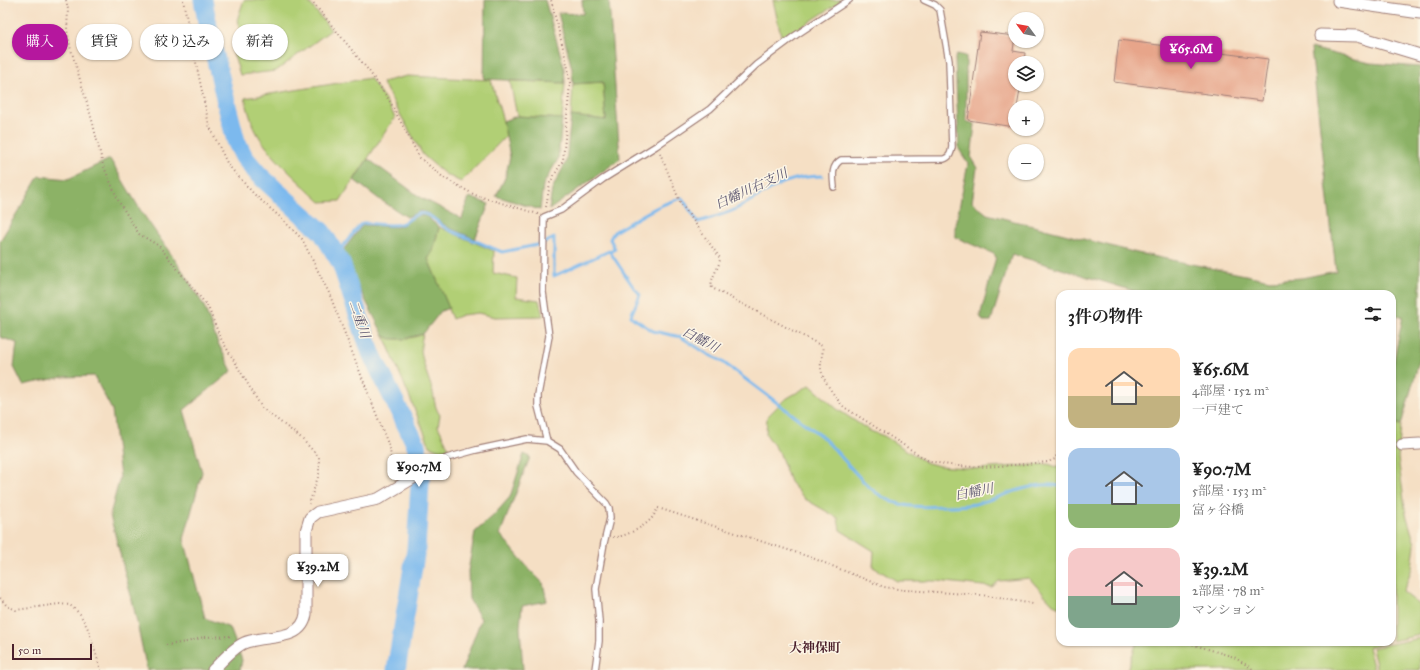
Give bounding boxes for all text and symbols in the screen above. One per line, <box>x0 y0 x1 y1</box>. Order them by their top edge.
north arrow <box>1008 12 1044 48</box>
map controls <box>1008 12 1044 180</box>
chip: 購入 <box>12 24 68 60</box>
chip: 賃貸 <box>76 24 132 60</box>
chip: 絞り込み <box>140 24 224 60</box>
chip: 新着 <box>232 24 288 60</box>
pin: ¥65.6M <box>1158 36 1224 70</box>
text: ¥65.6M <box>1169 41 1213 57</box>
button: layers <box>1008 56 1044 92</box>
button: + <box>1008 100 1044 136</box>
button: − <box>1008 144 1044 180</box>
water label: 白幡川右支川 <box>713 164 792 213</box>
water label: 二重川 <box>345 298 374 342</box>
icon: filters <box>1362 303 1384 325</box>
text: 3件の物件 <box>1068 306 1143 327</box>
water label: 白幡川 <box>680 324 723 357</box>
text: ¥65.6M <box>1192 359 1249 380</box>
icon: home <box>1100 364 1148 412</box>
text: 4部屋 · 152 m² <box>1192 383 1269 399</box>
text: 一戸建て <box>1192 402 1244 418</box>
pin: ¥90.7M <box>386 454 452 488</box>
text: ¥90.7M <box>396 459 442 475</box>
text: ¥90.7M <box>1192 459 1251 480</box>
icon: home <box>1100 464 1148 512</box>
water label: 白幡川 <box>954 480 997 504</box>
text: 5部屋 · 153 m² <box>1192 483 1266 499</box>
text: 富ヶ谷橋 <box>1192 502 1244 518</box>
pin: ¥39.2M <box>285 554 351 588</box>
text: ¥39.2M <box>296 559 340 575</box>
text: ¥39.2M <box>1192 559 1249 580</box>
icon: home <box>1100 564 1148 612</box>
text: 2部屋 · 78 m² <box>1192 583 1264 599</box>
text: マンション <box>1192 602 1256 618</box>
district label: 大神保町 <box>789 640 841 656</box>
scale bar <box>12 642 92 661</box>
text: 50 m <box>18 644 41 657</box>

